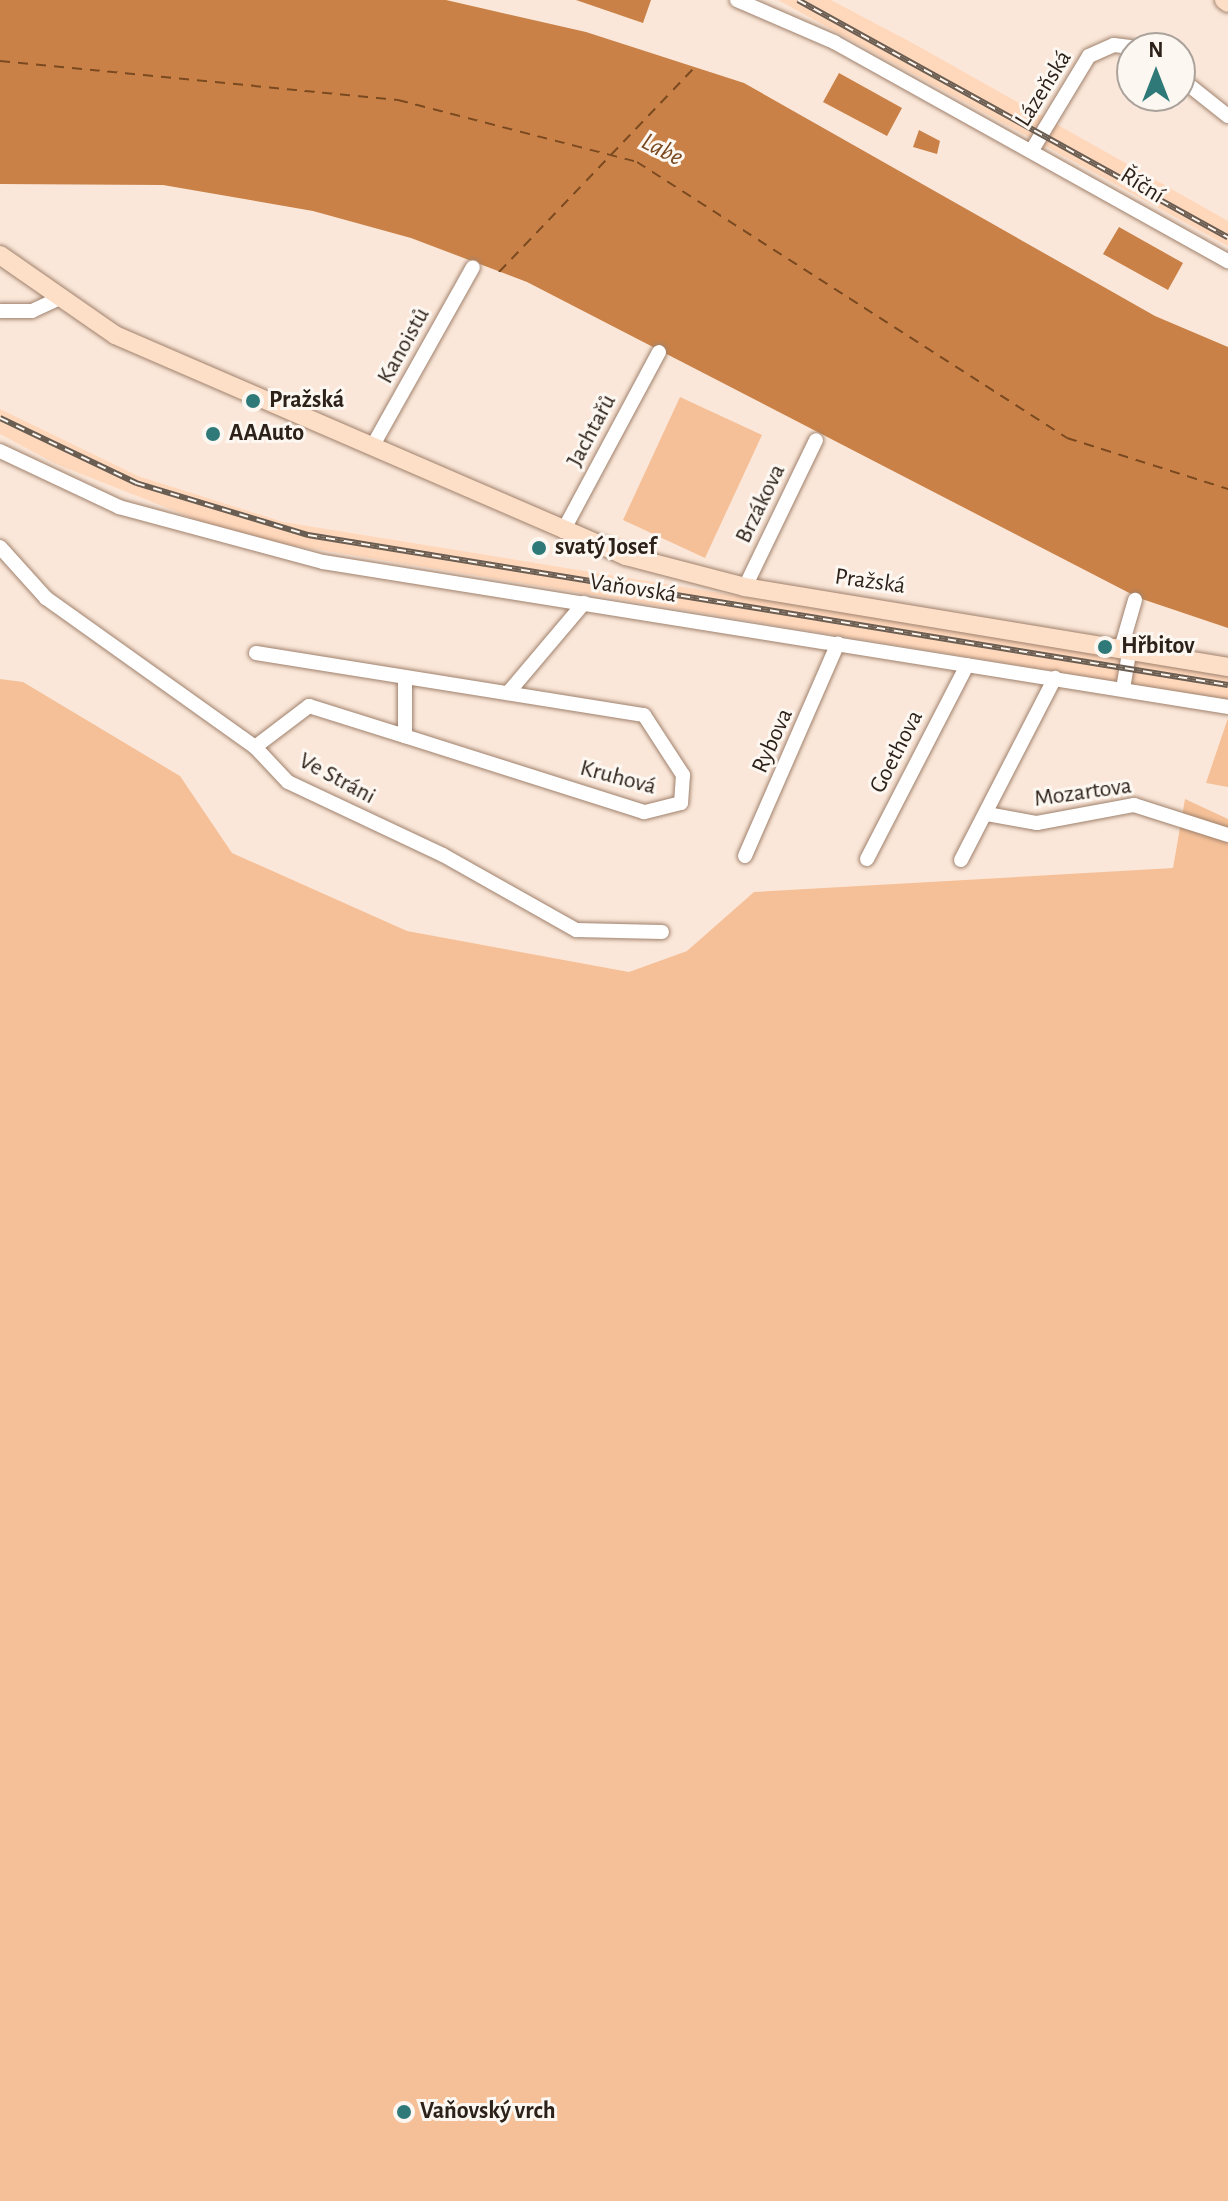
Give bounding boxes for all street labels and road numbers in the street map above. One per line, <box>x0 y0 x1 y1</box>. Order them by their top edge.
street label: Lázeňská <box>1009 46 1079 132</box>
street label: Říční <box>1115 162 1169 210</box>
street label: Kanoistů <box>371 303 437 389</box>
street label: Jachtařů <box>561 390 623 472</box>
street label: Brzákova <box>730 460 792 548</box>
street label: Pražská <box>833 563 907 601</box>
street label: Vaňovská <box>588 568 678 610</box>
street label: Rybova <box>746 704 800 778</box>
street label: Goethova <box>864 706 930 798</box>
street label: Ve Stráni <box>294 747 380 811</box>
street label: Kruhová <box>577 754 659 802</box>
street label: Mozartova <box>1032 772 1134 814</box>

